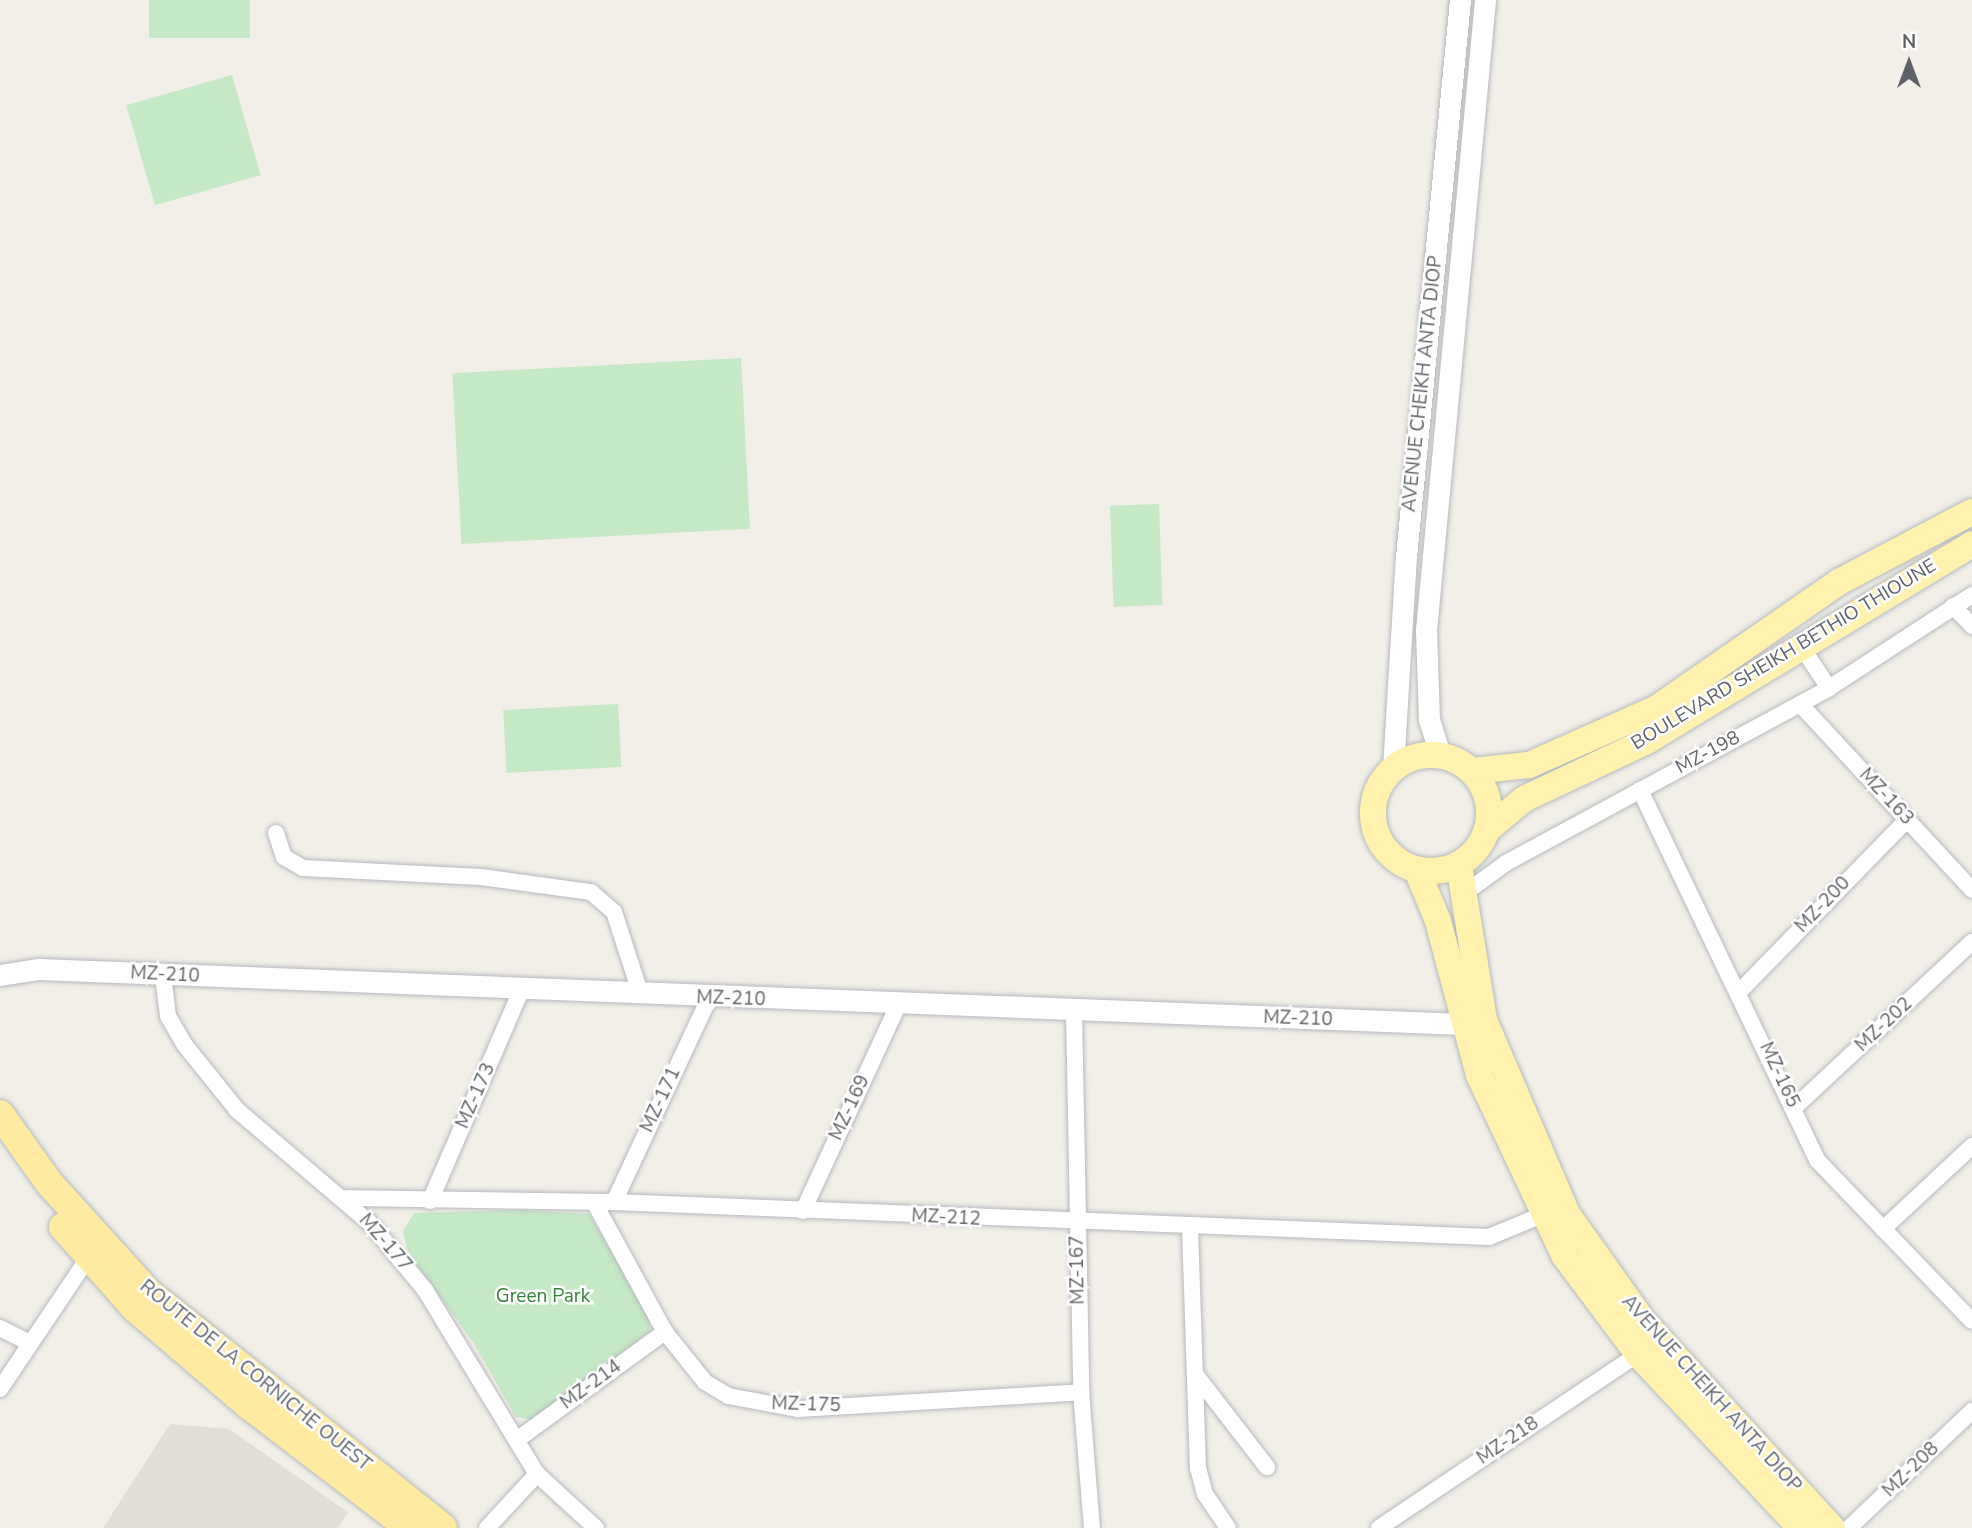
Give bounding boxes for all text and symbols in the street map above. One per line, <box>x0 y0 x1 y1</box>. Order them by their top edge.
north arrow <box>1874 28 1944 98</box>
text: N <box>1902 29 1916 55</box>
street label: AVENUE CHEIKH ANTA DIOP <box>1398 255 1448 513</box>
street label: BOULEVARD SHEIKH BETHIO THIOUNE <box>1627 555 1941 755</box>
street label: MZ-198 <box>1672 727 1744 779</box>
street label: MZ-163 <box>1854 764 1918 830</box>
street label: MZ-200 <box>1791 872 1855 938</box>
street label: MZ-210 <box>130 962 200 988</box>
street label: MZ-210 <box>696 986 766 1012</box>
street label: MZ-202 <box>1851 993 1917 1057</box>
street label: MZ-210 <box>1263 1006 1333 1032</box>
street label: MZ-165 <box>1754 1039 1804 1111</box>
street label: MZ-173 <box>451 1060 501 1132</box>
street label: MZ-171 <box>636 1064 686 1136</box>
street label: MZ-169 <box>825 1072 875 1144</box>
street label: MZ-212 <box>911 1205 981 1231</box>
street label: MZ-177 <box>354 1209 416 1277</box>
street label: MZ-167 <box>1066 1235 1090 1305</box>
street label: ROUTE DE LA CORNICHE OUEST <box>135 1276 375 1476</box>
park label: Green Park <box>496 1286 590 1308</box>
street label: AVENUE CHEIKH ANTA DIOP <box>1616 1291 1806 1497</box>
street label: MZ-214 <box>556 1355 626 1415</box>
street label: MZ-175 <box>771 1392 841 1418</box>
street label: MZ-218 <box>1473 1412 1543 1470</box>
street label: MZ-208 <box>1878 1438 1944 1502</box>

